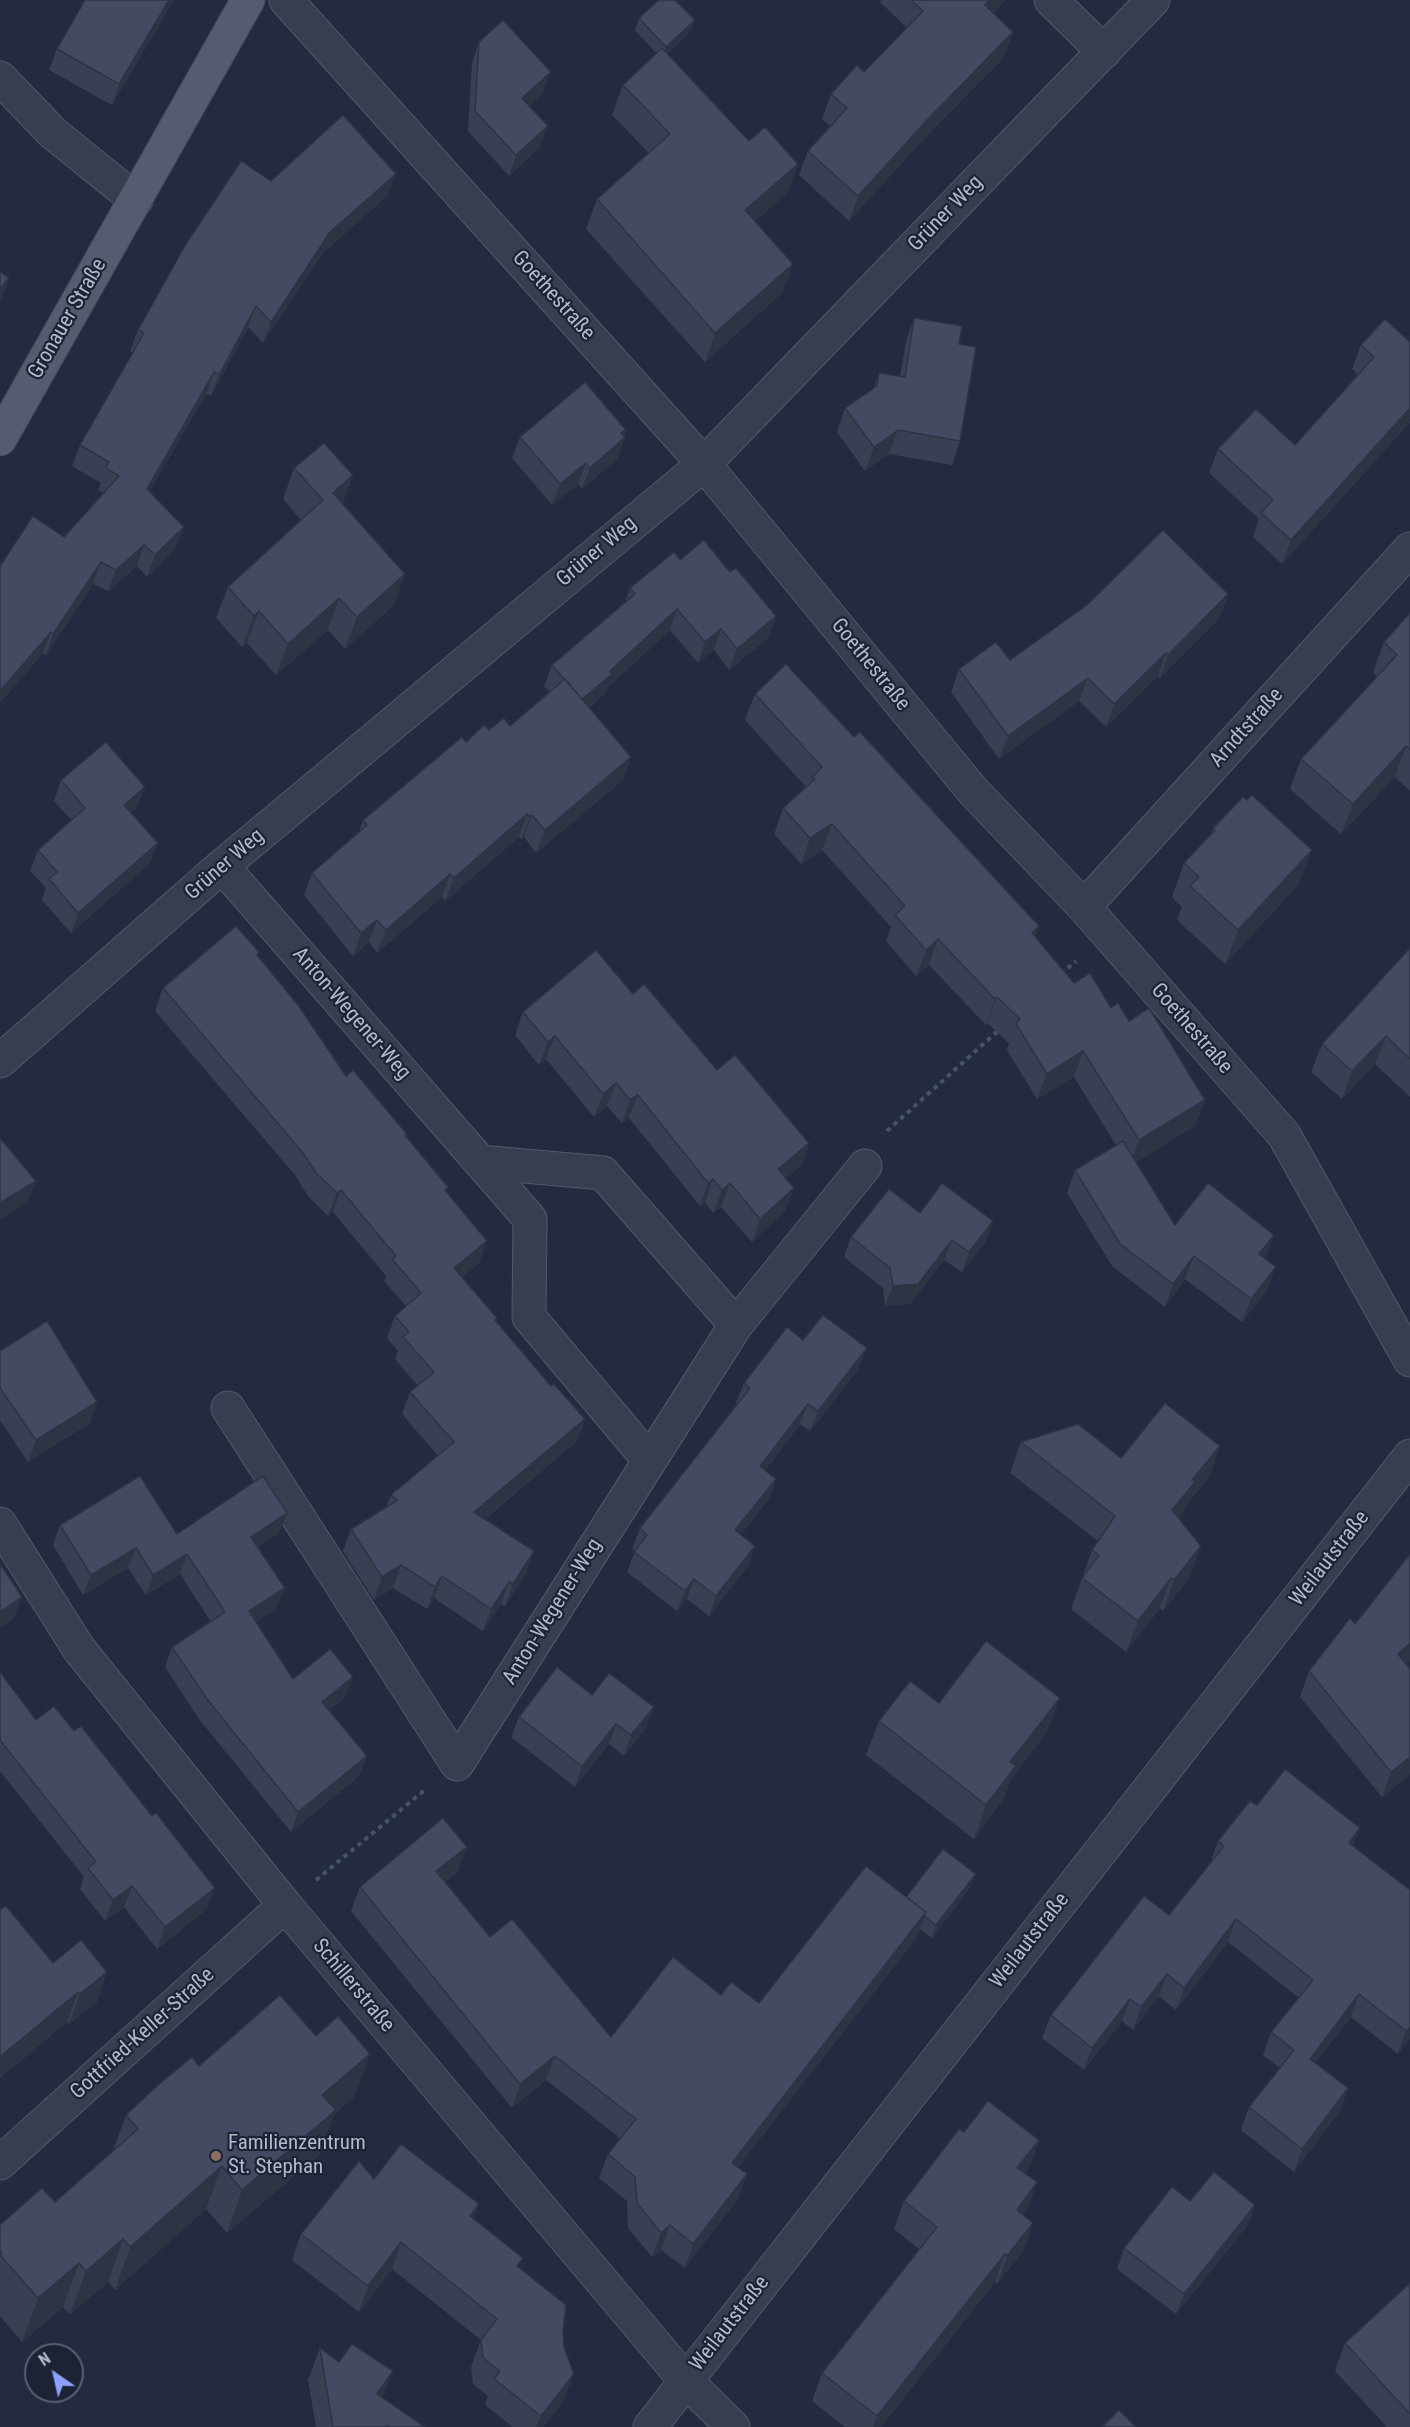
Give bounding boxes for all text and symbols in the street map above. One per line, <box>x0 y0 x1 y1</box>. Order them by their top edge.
street label: Grüner Weg <box>904 171 988 257</box>
street label: Goethestraße <box>506 246 600 346</box>
street label: Gronauer Straße <box>23 254 113 384</box>
street label: Grüner Weg <box>552 511 642 593</box>
street label: Goethestraße <box>825 614 915 716</box>
street label: Arndtstraße <box>1205 683 1289 773</box>
street label: Grüner Weg <box>180 824 270 906</box>
street label: Anton-Wegener-Weg <box>287 943 415 1085</box>
street label: Goethestraße <box>1145 979 1237 1079</box>
street label: Weilautstraße <box>1285 1506 1375 1612</box>
street label: Anton-Wegener-Weg <box>498 1534 608 1690</box>
street label: Weilautstraße <box>985 1888 1075 1994</box>
street label: Schillerstraße <box>307 1934 399 2038</box>
street label: Gottfried-Keller-Straße <box>66 1963 220 2105</box>
place label: Familienzentrum St. Stephan <box>228 2131 366 2181</box>
marker: Familienzentrum St. Stephan <box>209 2149 223 2163</box>
street label: Weilautstraße <box>685 2271 775 2377</box>
north arrow <box>24 2343 84 2403</box>
text: N <box>35 2349 54 2370</box>

